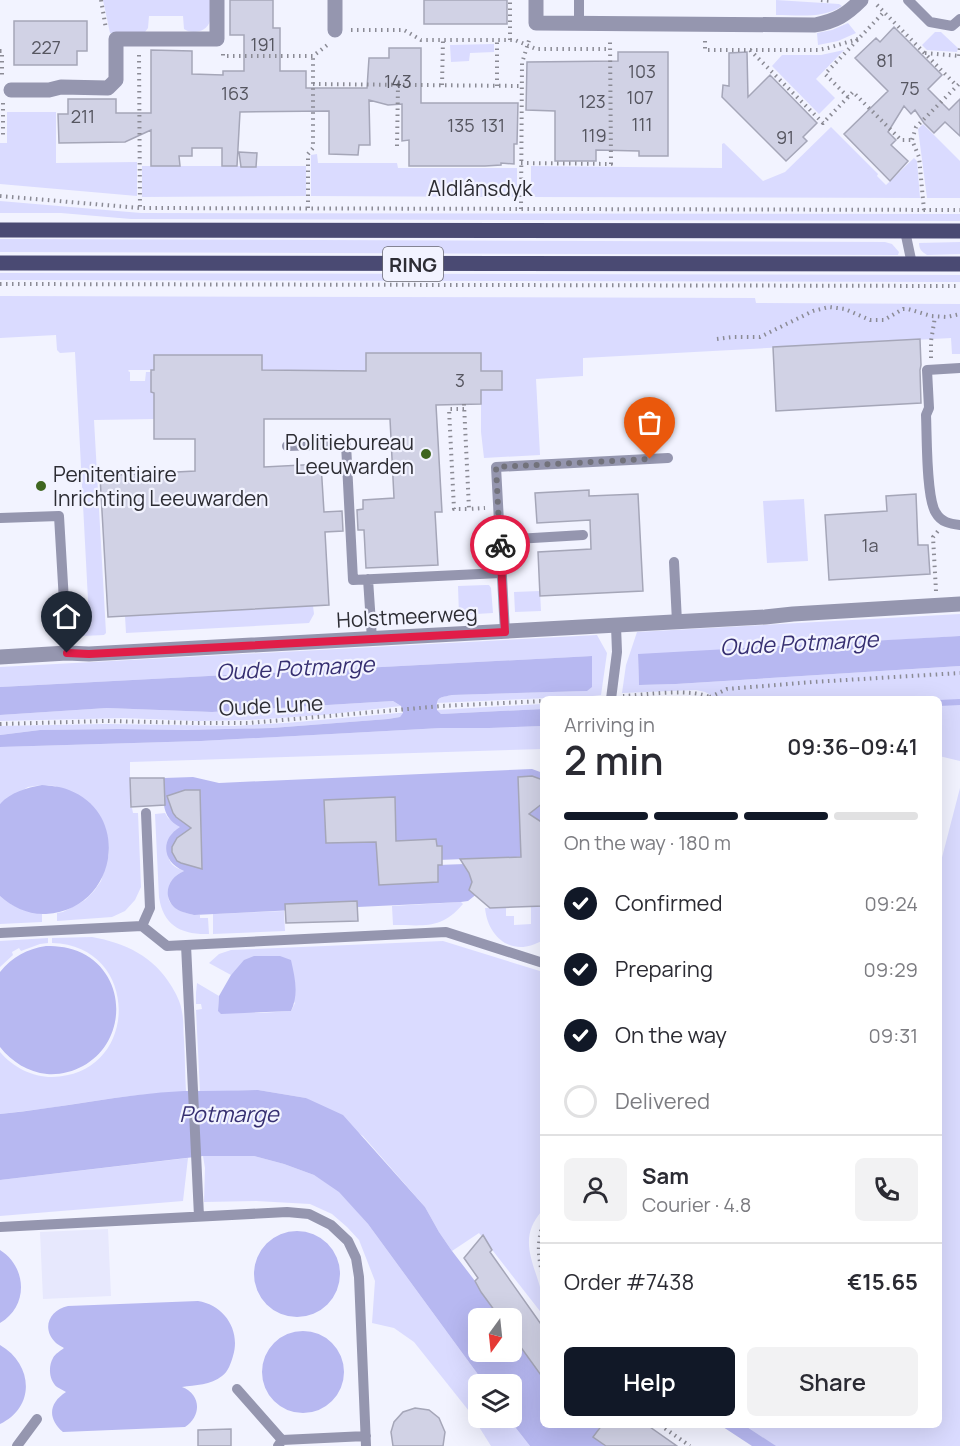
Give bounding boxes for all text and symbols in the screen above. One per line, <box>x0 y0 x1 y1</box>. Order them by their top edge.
house number: 191 <box>250 32 276 56</box>
house number: 227 <box>31 35 61 59</box>
house number: 81 <box>876 48 894 72</box>
house number: 103 <box>628 59 656 83</box>
house number: 143 <box>384 69 412 93</box>
house number: 75 <box>900 76 920 100</box>
house number: 163 <box>221 81 249 105</box>
house number: 107 <box>626 85 654 109</box>
house number: 123 <box>578 89 606 113</box>
house number: 211 <box>71 104 95 128</box>
house number: 111 <box>631 112 653 136</box>
house number: 135 <box>447 113 475 137</box>
house number: 131 <box>481 113 505 137</box>
house number: 119 <box>581 123 607 147</box>
house number: 91 <box>776 125 794 149</box>
street label: Aldlânsdyk <box>428 174 533 202</box>
road number: RING <box>383 247 443 281</box>
house number: 3 <box>455 368 465 392</box>
pin <box>624 397 675 459</box>
icon: bag <box>633 406 666 439</box>
place label: Politiebureau Leeuwarden <box>285 428 414 480</box>
marker: Politiebureau Leeuwarden <box>419 447 433 461</box>
place label: Penitentiaire Inrichting Leeuwarden <box>53 460 269 512</box>
marker: Penitentiaire Inrichting Leeuwarden <box>34 479 48 493</box>
courier <box>470 515 530 575</box>
icon: bike <box>484 529 517 562</box>
house number: 1a <box>861 533 879 557</box>
pin <box>41 591 92 653</box>
street label: Holstmeerweg <box>336 598 478 634</box>
icon: home <box>50 600 83 633</box>
water label: Oude Potmarge <box>719 624 880 662</box>
water label: Oude Potmarge <box>215 649 376 687</box>
street label: Oude Lune <box>218 688 324 722</box>
text: Arriving in <box>564 711 655 738</box>
text: 09:36–09:41 <box>787 732 918 762</box>
text: 2 min <box>564 733 663 787</box>
text: On the way · 180 m <box>564 829 731 856</box>
icon: check <box>564 887 597 920</box>
text: Confirmed <box>615 888 723 918</box>
text: 09:24 <box>865 890 918 917</box>
icon: check <box>564 953 597 986</box>
text: Preparing <box>615 954 713 984</box>
text: 09:29 <box>864 956 918 983</box>
icon: check <box>564 1019 597 1052</box>
text: On the way <box>615 1020 727 1050</box>
text: 09:31 <box>869 1022 918 1049</box>
text: Delivered <box>615 1086 710 1116</box>
water label: Potmarge <box>179 1099 280 1129</box>
button: person <box>564 1158 627 1221</box>
button: phone <box>855 1158 918 1221</box>
text: Sam <box>642 1161 689 1191</box>
text: Courier · 4.8 <box>642 1191 751 1218</box>
text: Order #7438 <box>564 1267 694 1297</box>
text: €15.65 <box>847 1267 918 1297</box>
north arrow <box>468 1308 522 1362</box>
map controls <box>468 1308 522 1428</box>
button: Help <box>564 1347 735 1416</box>
button: Share <box>747 1347 918 1416</box>
button: layers <box>468 1374 522 1428</box>

